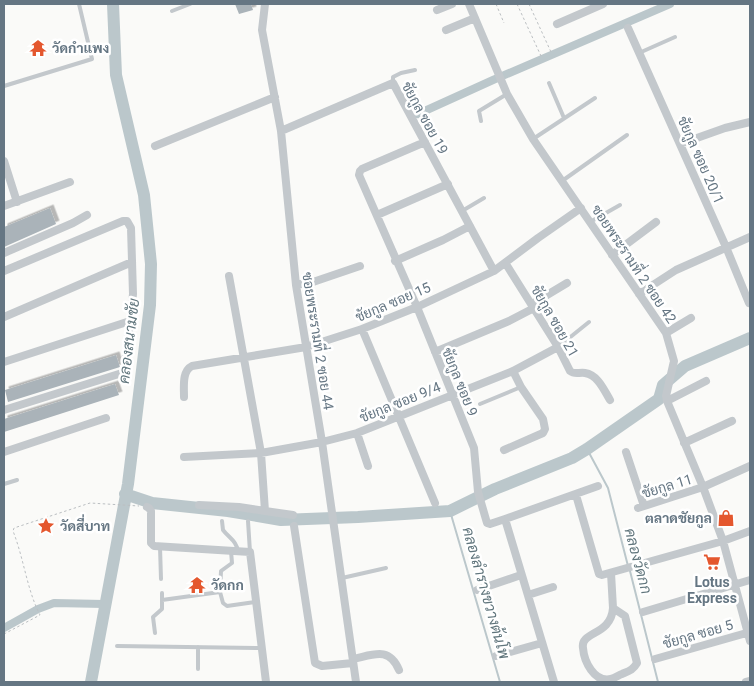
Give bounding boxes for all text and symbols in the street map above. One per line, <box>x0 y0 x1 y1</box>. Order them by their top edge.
temple icon: วัดกำแพง <box>28 38 48 58</box>
place label: วัดกำแพง <box>52 40 109 56</box>
street label: ชัยกูล ซอย 19 <box>397 79 451 158</box>
street label: ชัยกูล ซอย 20/1 <box>673 114 727 207</box>
street label: ซอยพระรามที่ 2 ซอย 42 <box>588 199 683 326</box>
street label: ซอยพระรามที่ 2 ซอย 44 <box>299 270 341 411</box>
street label: ชัยกูล ซอย 15 <box>353 279 434 327</box>
street label: ชัยกูล ซอย 21 <box>526 282 582 361</box>
water label: คลองสนามชัย <box>115 297 143 385</box>
street label: ชัยกูล ซอย 9 <box>437 345 481 419</box>
street label: ชัยกูล ซอย 9/4 <box>357 378 444 427</box>
street label: ชัยกูล 11 <box>640 471 695 503</box>
shop icon: ตลาดชัยกูล <box>716 508 736 528</box>
place label: ตลาดชัยกูล <box>645 510 712 529</box>
place label: วัดสี่บาท <box>60 514 110 534</box>
place icon: วัดสี่บาท <box>36 516 56 536</box>
water label: คลองลำรางขวางต้นโพ <box>459 525 514 661</box>
water label: คลองวัดกก <box>621 526 655 596</box>
supermarket icon: Lotus Express <box>702 552 722 572</box>
place label: Lotus Express <box>687 574 737 606</box>
temple icon: วัดกก <box>187 575 207 595</box>
place label: วัดกก <box>211 577 244 593</box>
street label: ชัยกูล ซอย 5 <box>661 616 736 654</box>

